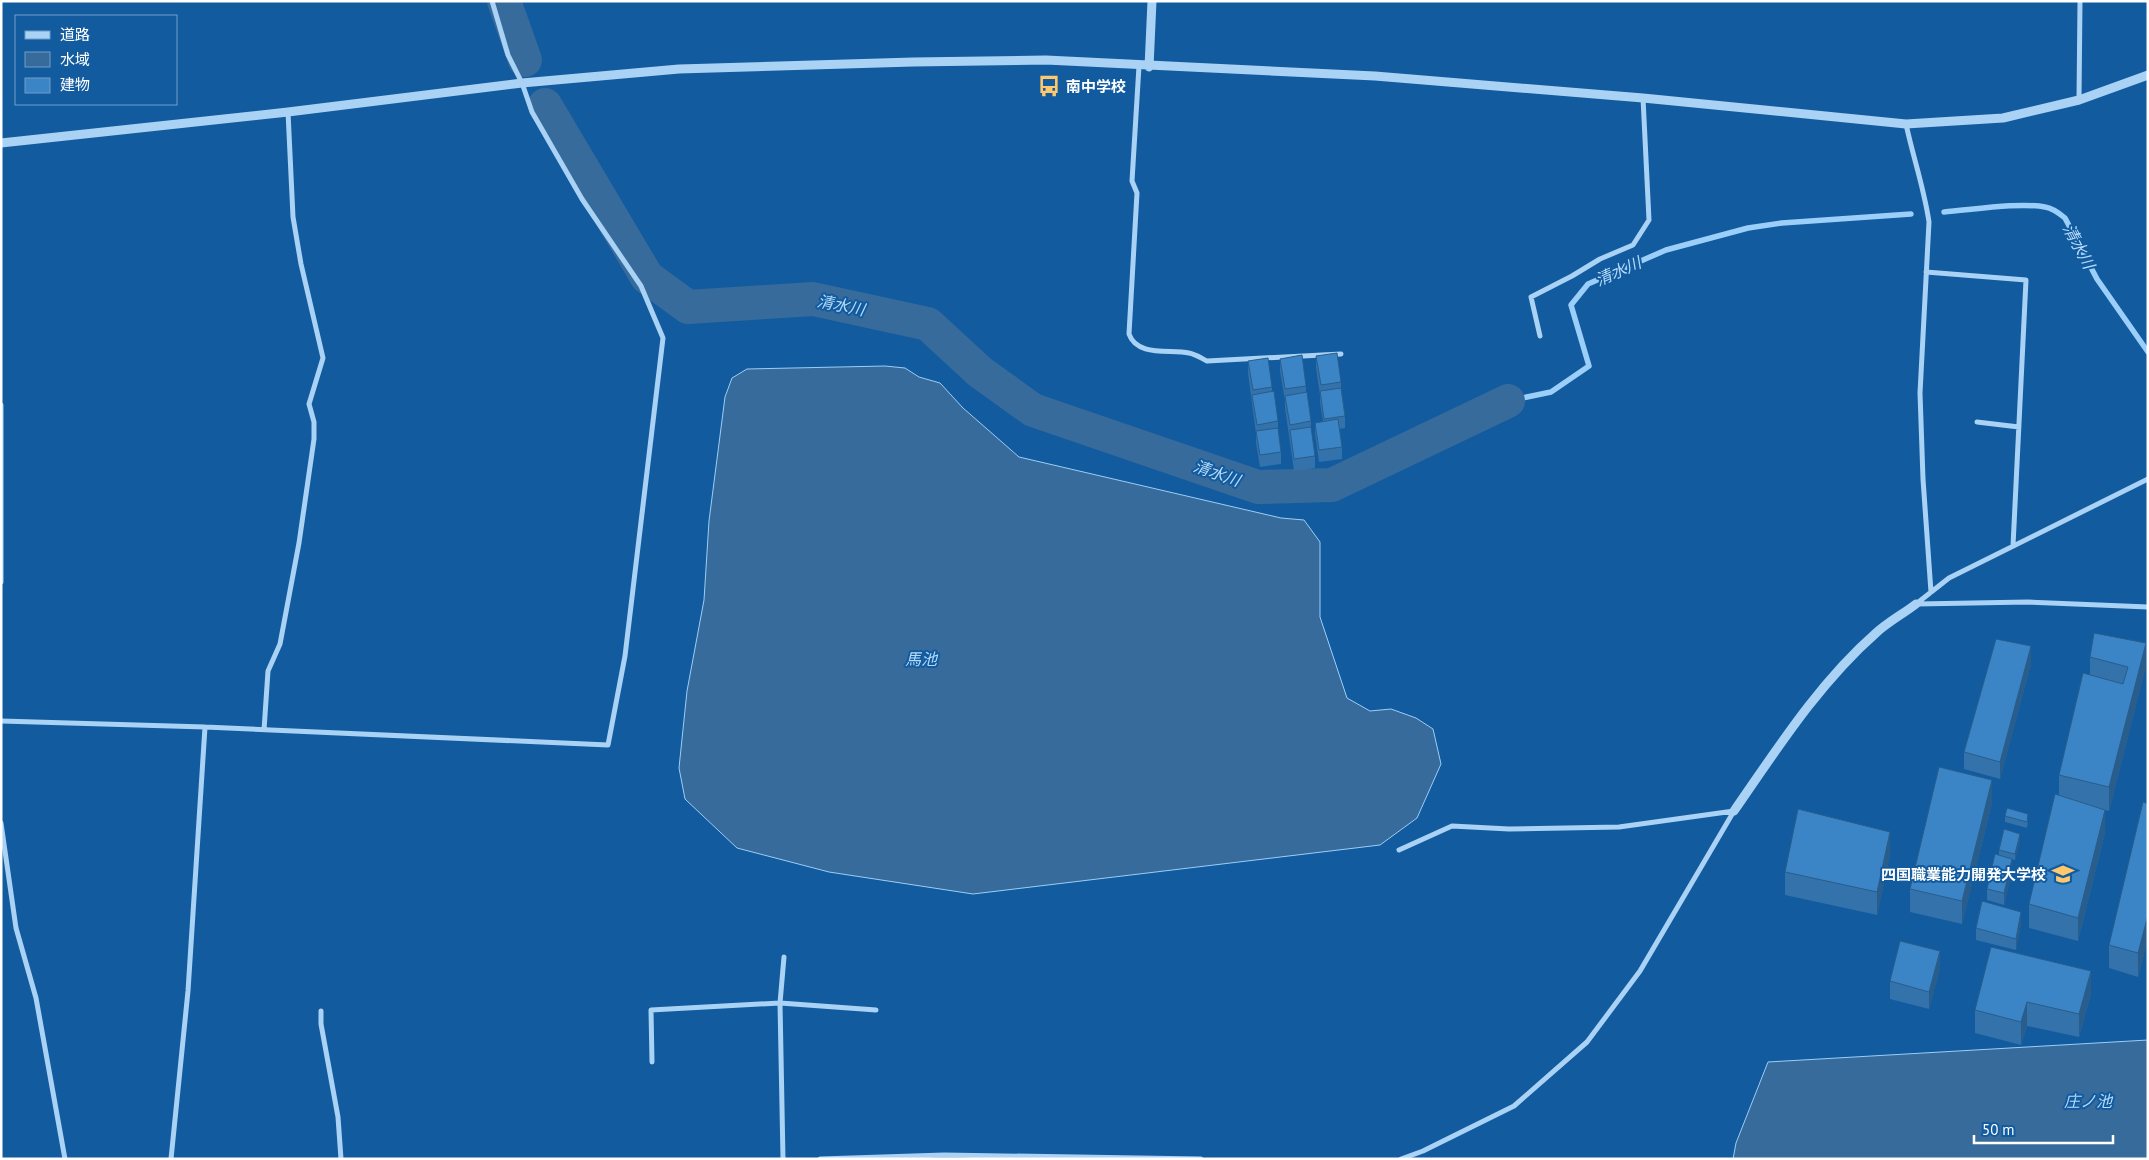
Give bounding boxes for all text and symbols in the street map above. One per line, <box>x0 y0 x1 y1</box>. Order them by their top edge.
legend <box>15 15 178 105</box>
text: 道路 <box>60 25 90 44</box>
text: 水域 <box>60 50 90 69</box>
bus stop icon: 南中学校 <box>1036 73 1062 99</box>
text: 建物 <box>60 75 90 94</box>
place label: 南中学校 <box>1066 77 1126 96</box>
water label: 清水川 <box>2059 220 2100 274</box>
water label: 清水川 <box>1592 251 1646 290</box>
water label: 清水川 <box>816 291 868 320</box>
water label: 清水川 <box>1191 456 1245 491</box>
water label: 馬池 <box>905 649 939 669</box>
school or university icon: 四国職業能力開発大学校 <box>2050 861 2076 887</box>
place label: 四国職業能力開発大学校 <box>1881 865 2046 884</box>
water label: 庄ノ池 <box>2064 1091 2114 1111</box>
scale bar <box>1974 1112 2113 1144</box>
text: 50 m <box>1982 1120 2015 1139</box>

